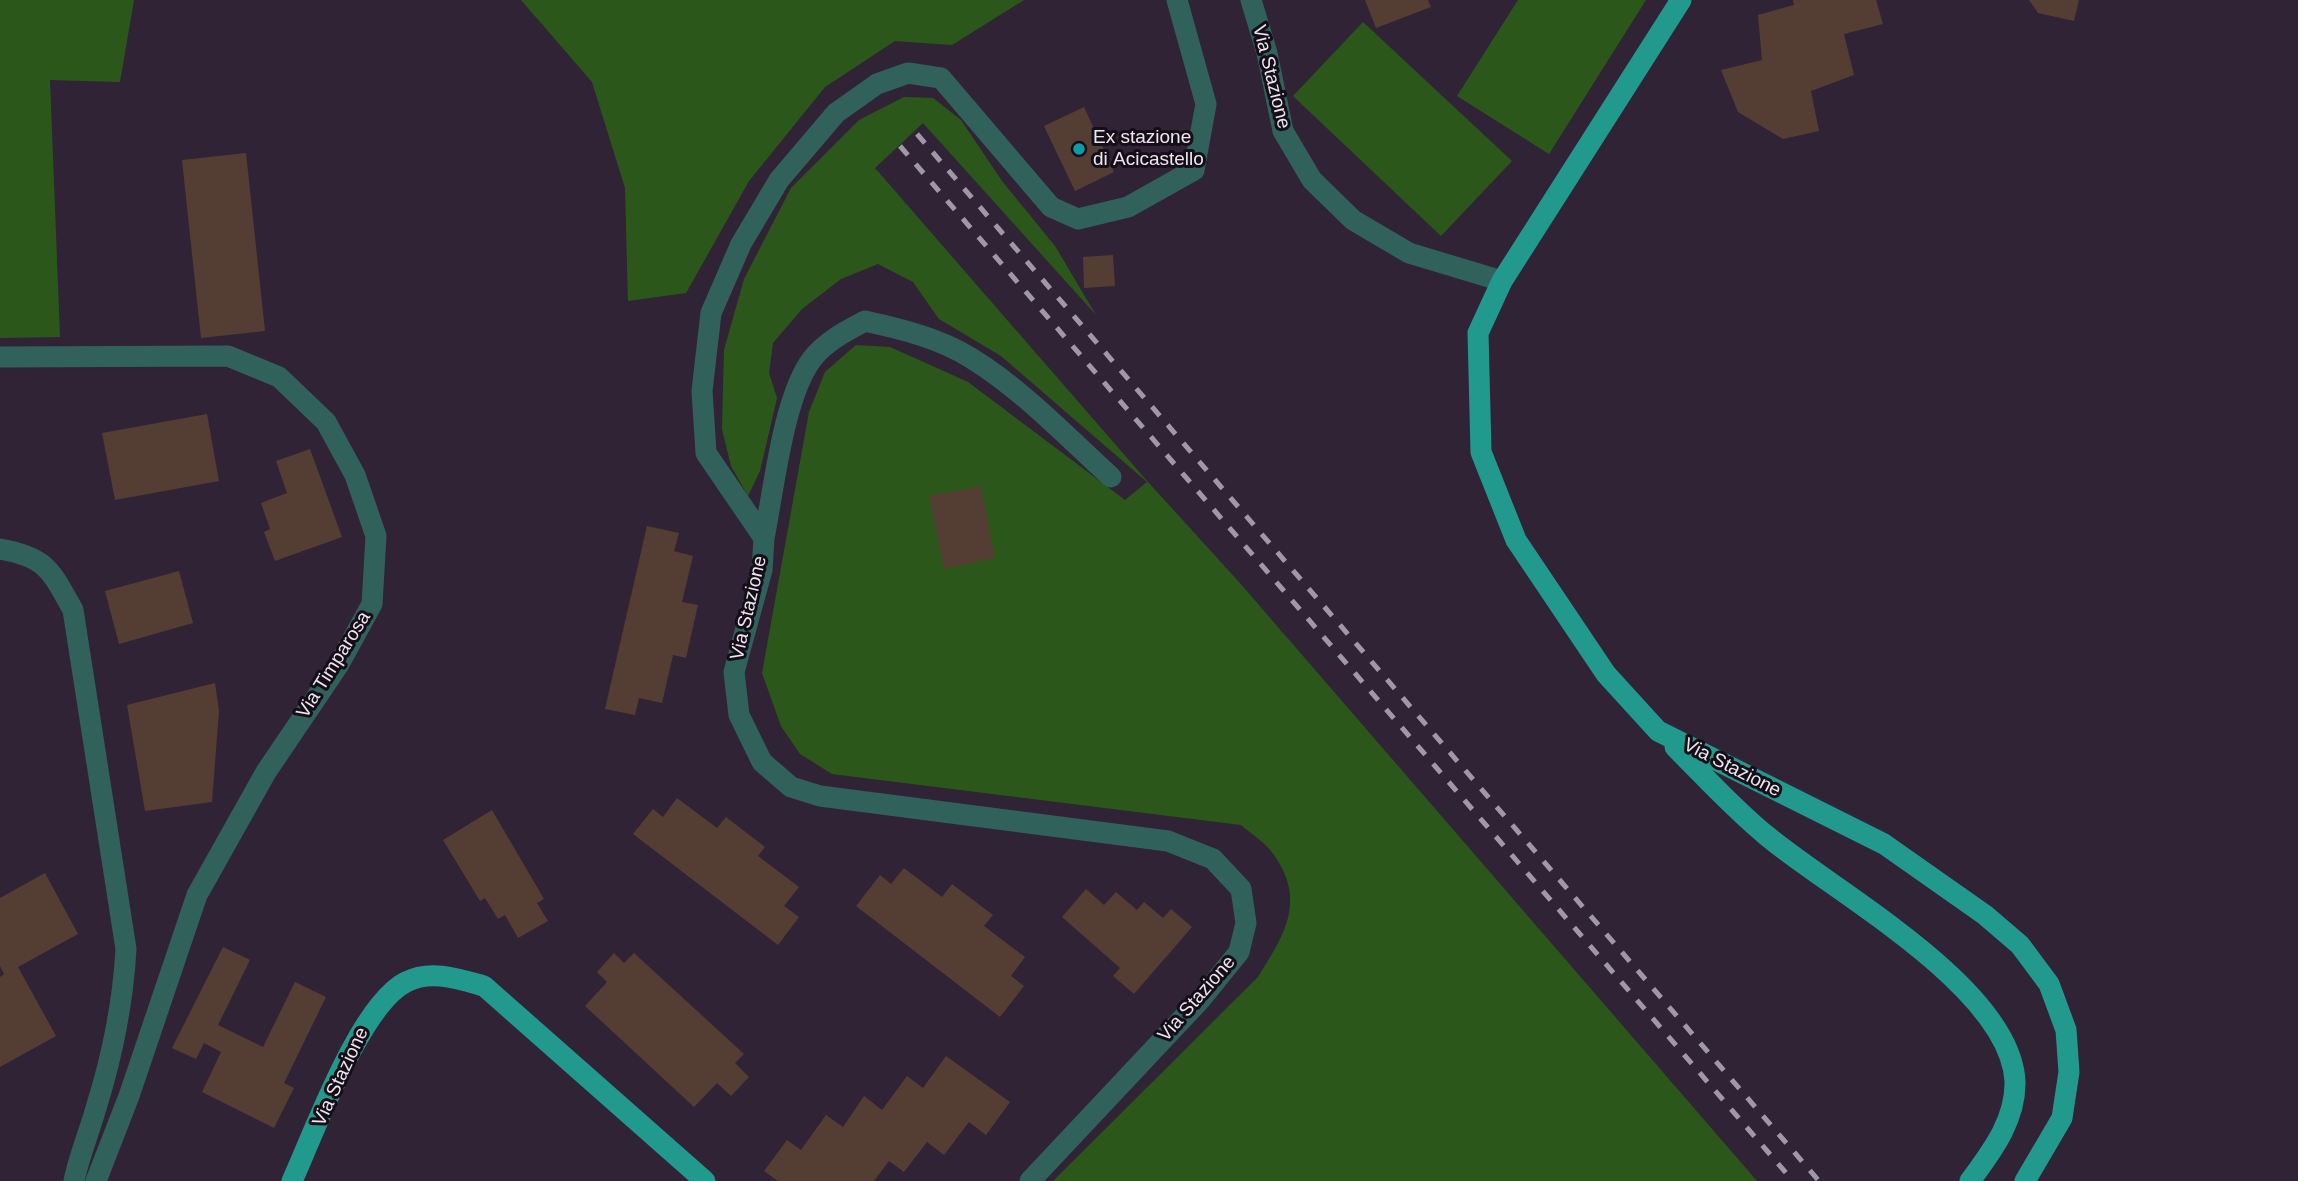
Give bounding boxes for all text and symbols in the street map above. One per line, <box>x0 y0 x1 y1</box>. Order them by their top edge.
street label: Via Stazione <box>1247 23 1295 131</box>
place label: Ex stazione di Acicastello <box>1093 127 1204 171</box>
marker: Ex stazione di Acicastello <box>1071 141 1087 157</box>
street label: Via Stazione <box>726 554 772 662</box>
street label: Via Timparosa <box>292 607 376 723</box>
street label: Via Stazione <box>1679 734 1785 802</box>
street label: Via Stazione <box>1154 951 1240 1047</box>
street label: Via Stazione <box>308 1024 374 1130</box>

